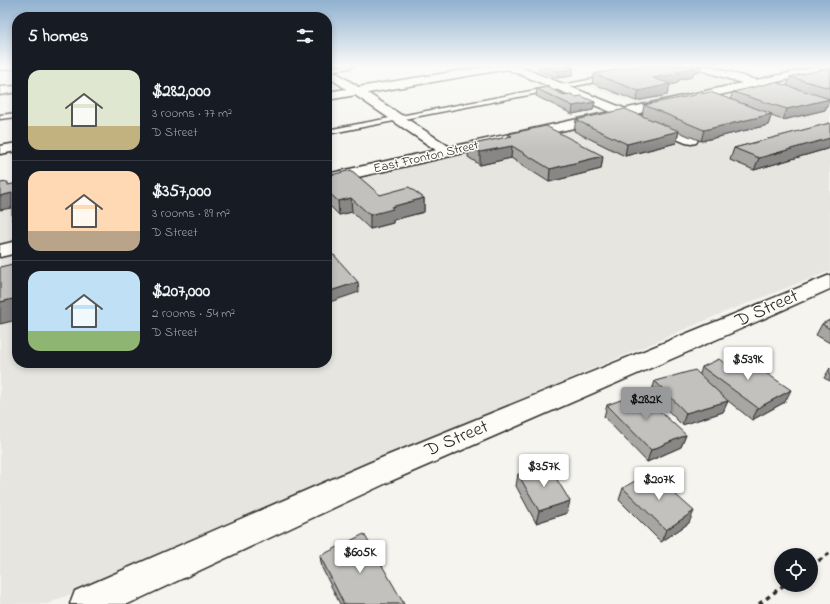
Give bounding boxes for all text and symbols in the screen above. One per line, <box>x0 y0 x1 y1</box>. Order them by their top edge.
text: 5 homes <box>28 24 88 49</box>
icon: filters <box>294 25 316 47</box>
text: $282,000 <box>152 79 211 104</box>
icon: home <box>60 86 108 134</box>
text: 3 rooms · 77 m² <box>152 104 232 123</box>
text: D Street <box>152 123 198 142</box>
street label: East Fronton Street <box>372 136 481 178</box>
text: $357,000 <box>152 179 211 204</box>
icon: home <box>60 187 108 235</box>
text: 3 rooms · 89 m² <box>152 204 230 223</box>
text: D Street <box>152 223 198 242</box>
text: $207,000 <box>152 279 210 304</box>
street label: D Street <box>730 283 803 335</box>
icon: home <box>60 287 108 335</box>
text: 2 rooms · 54 m² <box>152 304 235 323</box>
text: D Street <box>152 323 198 342</box>
pin: $539K <box>720 347 776 381</box>
text: $539K <box>733 350 763 369</box>
pin: $282K <box>618 387 674 421</box>
text: $282K <box>630 390 662 409</box>
street label: D Street <box>420 413 493 465</box>
pin: $357K <box>516 454 572 488</box>
text: $357K <box>528 457 560 476</box>
pin: $207K <box>631 467 687 501</box>
text: $207K <box>643 470 675 489</box>
pin: $605K <box>332 540 388 574</box>
text: $605K <box>344 543 376 562</box>
map controls <box>774 548 818 592</box>
button: locate <box>774 548 818 592</box>

